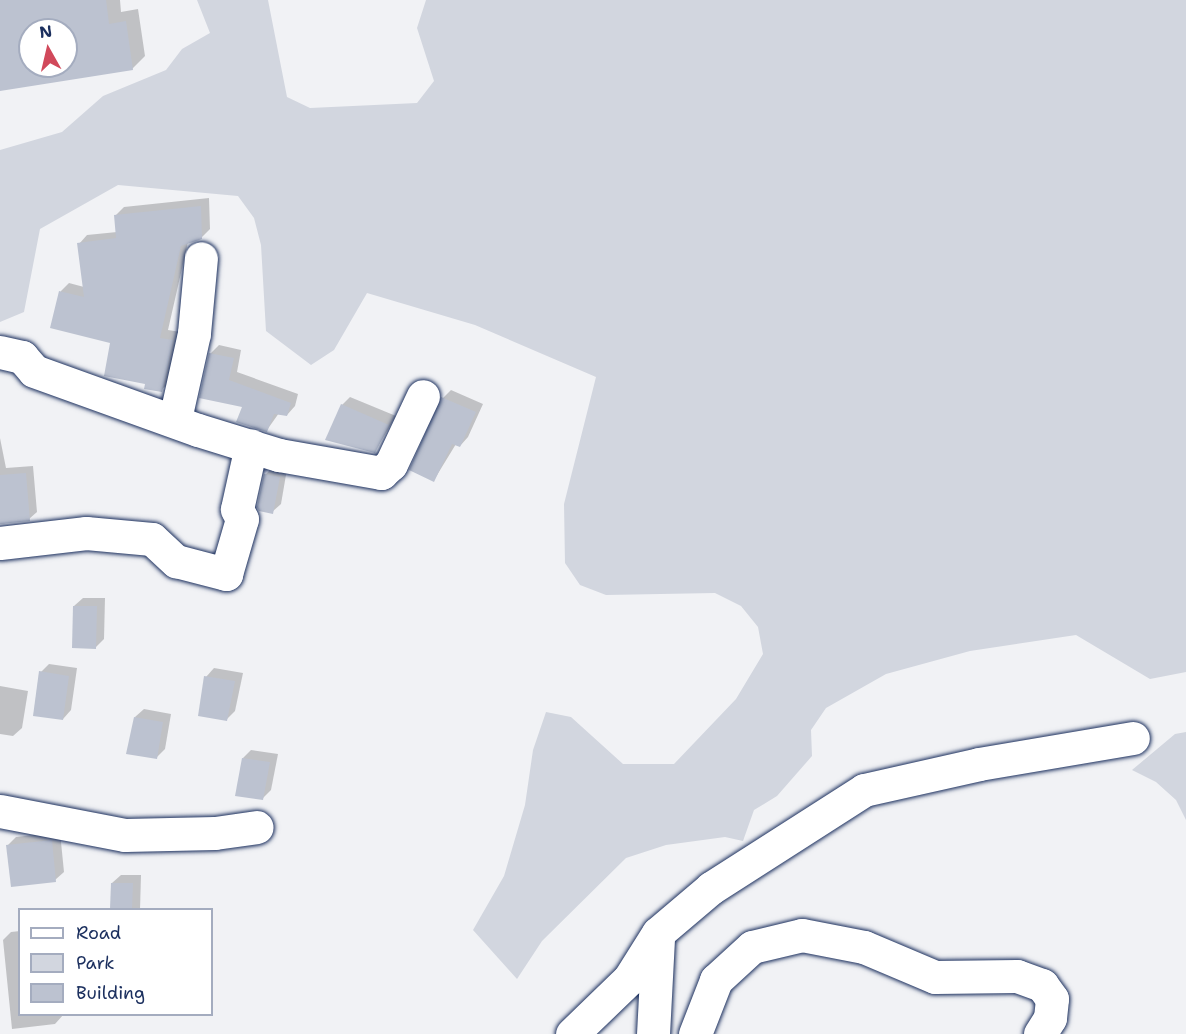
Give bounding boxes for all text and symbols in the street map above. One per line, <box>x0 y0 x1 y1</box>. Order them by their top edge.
north arrow <box>18 18 78 78</box>
text: N <box>38 20 53 43</box>
legend <box>18 908 213 1016</box>
text: Road <box>76 921 121 945</box>
text: Park <box>76 951 115 975</box>
text: Building <box>76 981 145 1005</box>

